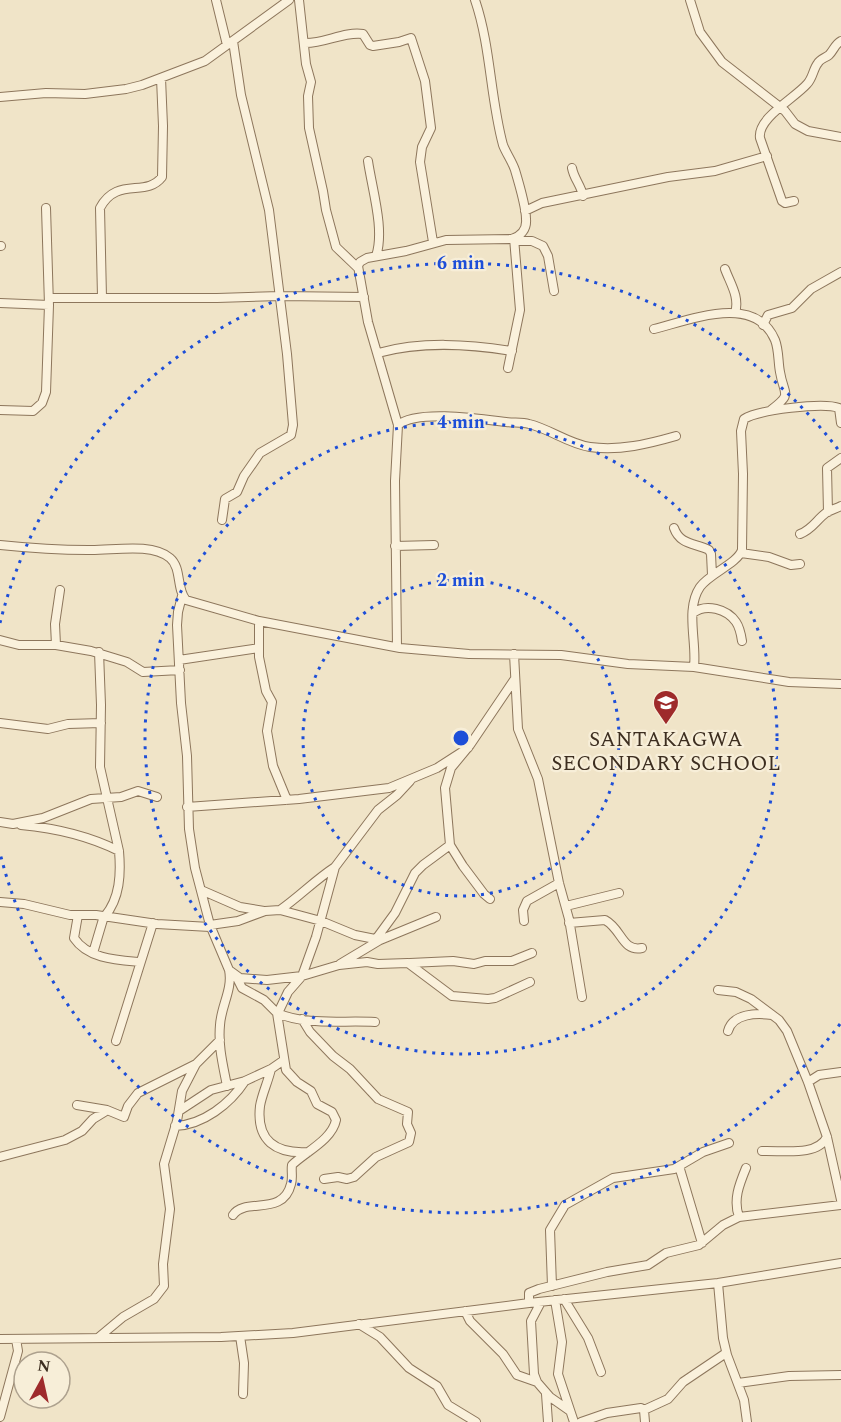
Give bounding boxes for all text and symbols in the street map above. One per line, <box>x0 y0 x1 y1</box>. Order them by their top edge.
text: 6 min <box>437 250 485 277</box>
text: 4 min <box>437 409 485 436</box>
text: 2 min <box>437 567 485 594</box>
school or university icon: SANTAKAGWA SECONDARY SCHOOL <box>651 688 681 726</box>
place label: SANTAKAGWA SECONDARY SCHOOL <box>551 724 781 780</box>
centre of rings <box>451 728 471 748</box>
north arrow <box>12 1350 72 1410</box>
text: N <box>36 1353 52 1379</box>

